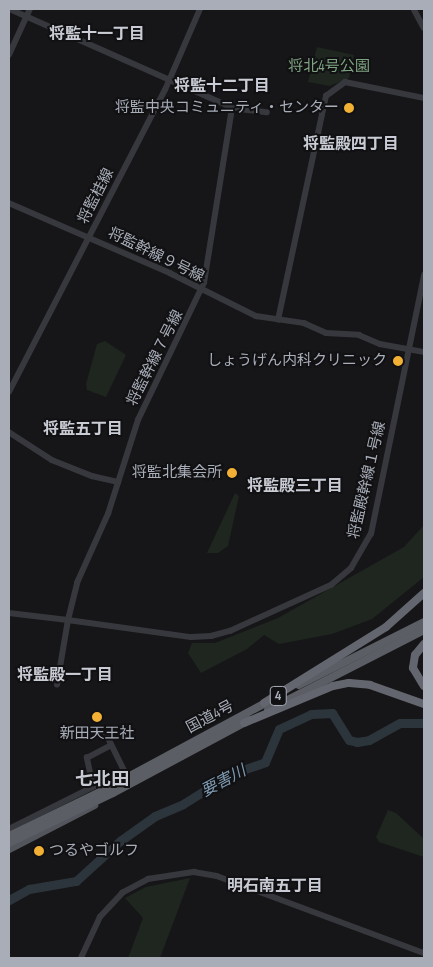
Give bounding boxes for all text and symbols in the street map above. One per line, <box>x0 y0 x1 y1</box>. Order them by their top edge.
district label: 将監十一丁目 <box>49 25 145 45</box>
park label: 将北4号公園 <box>288 58 370 76</box>
district label: 将監十二丁目 <box>174 77 270 97</box>
place label: 将監中央コミュニティ・センター <box>114 99 339 117</box>
marker: 将監中央コミュニティ・センター <box>343 102 355 114</box>
district label: 将監殿四丁目 <box>303 135 399 155</box>
street label: 将監桂線 <box>74 165 118 227</box>
street label: 将監幹線９号線 <box>105 224 207 286</box>
street label: 将監幹線７号線 <box>123 307 187 409</box>
place label: しょうげん内科クリニック <box>207 352 387 370</box>
marker: しょうげん内科クリニック <box>391 354 405 368</box>
district label: 将監五丁目 <box>43 420 123 440</box>
street label: 将監殿幹線１号線 <box>345 420 389 540</box>
place label: 将監北集会所 <box>132 464 222 482</box>
marker: 将監北集会所 <box>226 467 238 479</box>
district label: 将監殿三丁目 <box>247 477 343 497</box>
district label: 将監殿一丁目 <box>17 666 113 686</box>
road number: 4 <box>269 684 287 708</box>
street label: 国道4号 <box>183 697 237 737</box>
marker: 新田天王社 <box>91 711 103 723</box>
place label: 新田天王社 <box>60 725 134 743</box>
water label: 要害川 <box>198 762 250 802</box>
district label: 七北田 <box>75 769 129 791</box>
place label: つるやゴルフ <box>49 842 139 860</box>
marker: つるやゴルフ <box>33 845 45 857</box>
district label: 明石南五丁目 <box>227 877 323 897</box>

